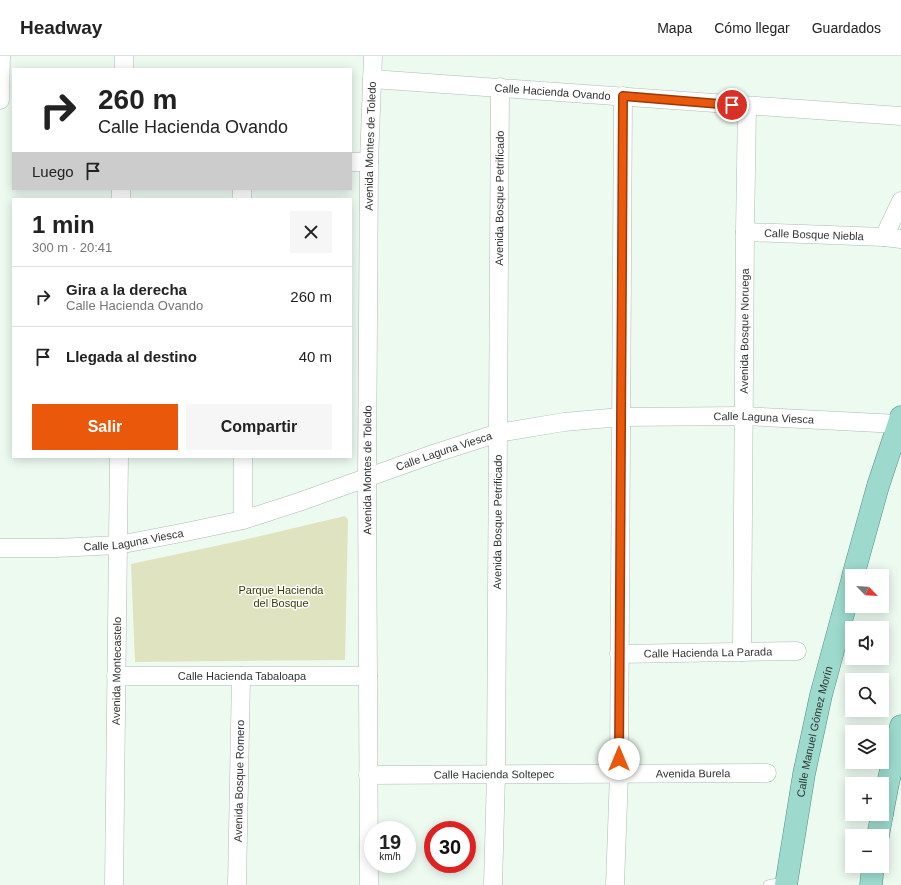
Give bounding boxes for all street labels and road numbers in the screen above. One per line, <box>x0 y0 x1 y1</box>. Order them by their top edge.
street label: Avenida Montes de Toledo <box>363 81 378 211</box>
street label: Calle Hacienda Ovando <box>494 82 611 102</box>
street label: Avenida Bosque Petrificado <box>493 130 506 266</box>
street label: Calle Bosque Niebla <box>764 227 865 242</box>
street label: Avenida Bosque Noruega <box>738 267 751 394</box>
street label: Avenida Montes de Toledo <box>361 405 373 535</box>
street label: Calle Laguna Viesca <box>713 410 815 426</box>
street label: Calle Laguna Viesca <box>394 429 494 473</box>
street label: Avenida Bosque Petrificado <box>491 454 504 590</box>
street label: Calle Laguna Viesca <box>83 527 185 553</box>
street label: Avenida Montecastelo <box>110 617 123 725</box>
street label: Calle Hacienda La Parada <box>644 645 773 660</box>
street label: Calle Manuel Gómez Morín <box>794 665 835 798</box>
street label: Calle Hacienda Tabaloapa <box>178 670 307 682</box>
street label: Avenida Bosque Romero <box>232 720 246 842</box>
street label: Avenida Burela <box>656 767 731 780</box>
street label: Calle Hacienda Soltepec <box>434 768 555 781</box>

